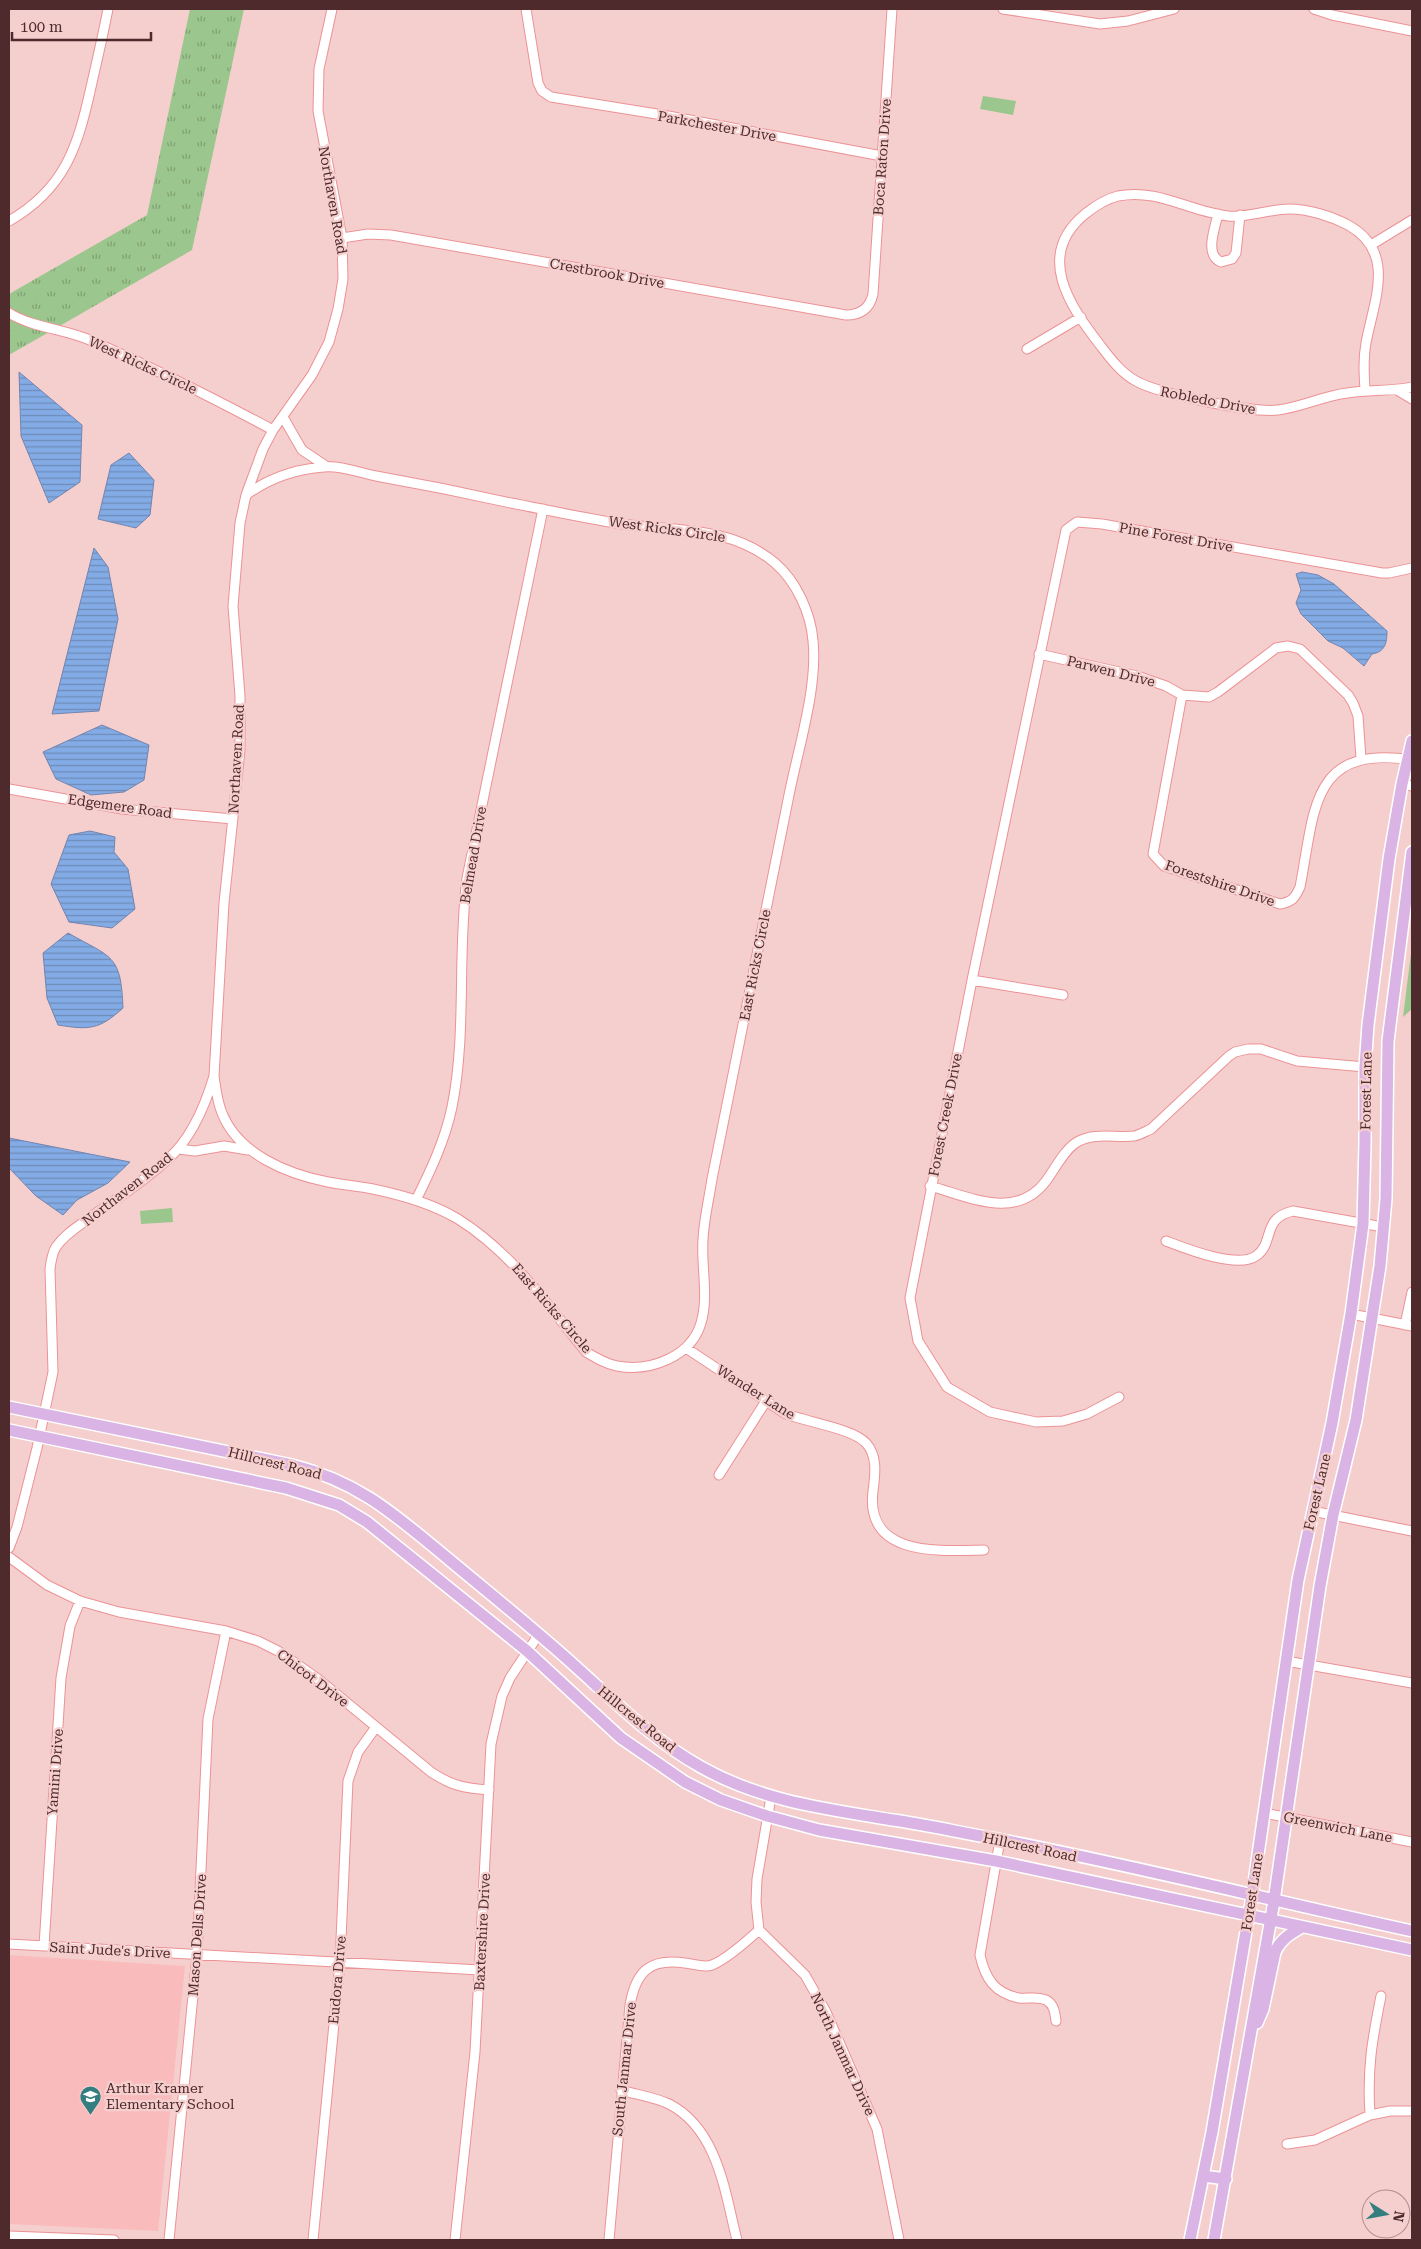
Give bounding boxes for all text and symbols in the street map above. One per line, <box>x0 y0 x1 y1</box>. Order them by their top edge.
scale bar <box>12 10 151 42</box>
text: 100 m <box>20 18 63 36</box>
street label: Boca Raton Drive <box>870 98 894 216</box>
street label: Parkchester Drive <box>656 108 778 144</box>
street label: Northaven Road <box>316 145 350 255</box>
street label: Crestbrook Drive <box>548 255 666 291</box>
street label: West Ricks Circle <box>86 333 200 397</box>
street label: Robledo Drive <box>1159 383 1257 417</box>
street label: West Ricks Circle <box>608 513 727 545</box>
street label: Pine Forest Drive <box>1118 519 1235 555</box>
street label: Parwen Drive <box>1065 652 1157 690</box>
street label: Northaven Road <box>225 704 247 814</box>
street label: Edgemere Road <box>67 791 173 821</box>
street label: Belmead Drive <box>457 805 489 905</box>
street label: Forestshire Drive <box>1163 857 1277 909</box>
street label: East Ricks Circle <box>736 908 774 1022</box>
street label: Forest Lane <box>1357 1051 1375 1130</box>
street label: Forest Creek Drive <box>925 1052 965 1178</box>
street label: Northaven Road <box>79 1149 175 1229</box>
street label: East Ricks Circle <box>509 1260 595 1356</box>
street label: Wander Lane <box>714 1362 798 1423</box>
street label: Hillcrest Road <box>227 1444 323 1482</box>
street label: Forest Lane <box>1300 1452 1334 1532</box>
street label: Chicot Drive <box>274 1646 352 1710</box>
street label: Hillcrest Road <box>595 1683 679 1755</box>
street label: Yamini Drive <box>44 1728 66 1816</box>
street label: Greenwich Lane <box>1282 1809 1394 1845</box>
street label: Hillcrest Road <box>982 1829 1079 1865</box>
street label: Forest Lane <box>1238 1852 1266 1932</box>
street label: Mason Dells Drive <box>185 1873 209 1997</box>
street label: Baxtershire Drive <box>471 1873 493 1991</box>
street label: Eudora Drive <box>325 1935 349 2025</box>
street label: Saint Jude's Drive <box>49 1939 171 1961</box>
street label: North Janmar Drive <box>807 1990 879 2118</box>
street label: South Janmar Drive <box>609 2001 639 2137</box>
place label: Arthur Kramer Elementary School <box>106 2080 235 2112</box>
school or university icon: Arthur Kramer Elementary School <box>78 2084 102 2115</box>
north arrow <box>1361 2189 1411 2239</box>
text: N <box>1390 2210 1408 2224</box>

